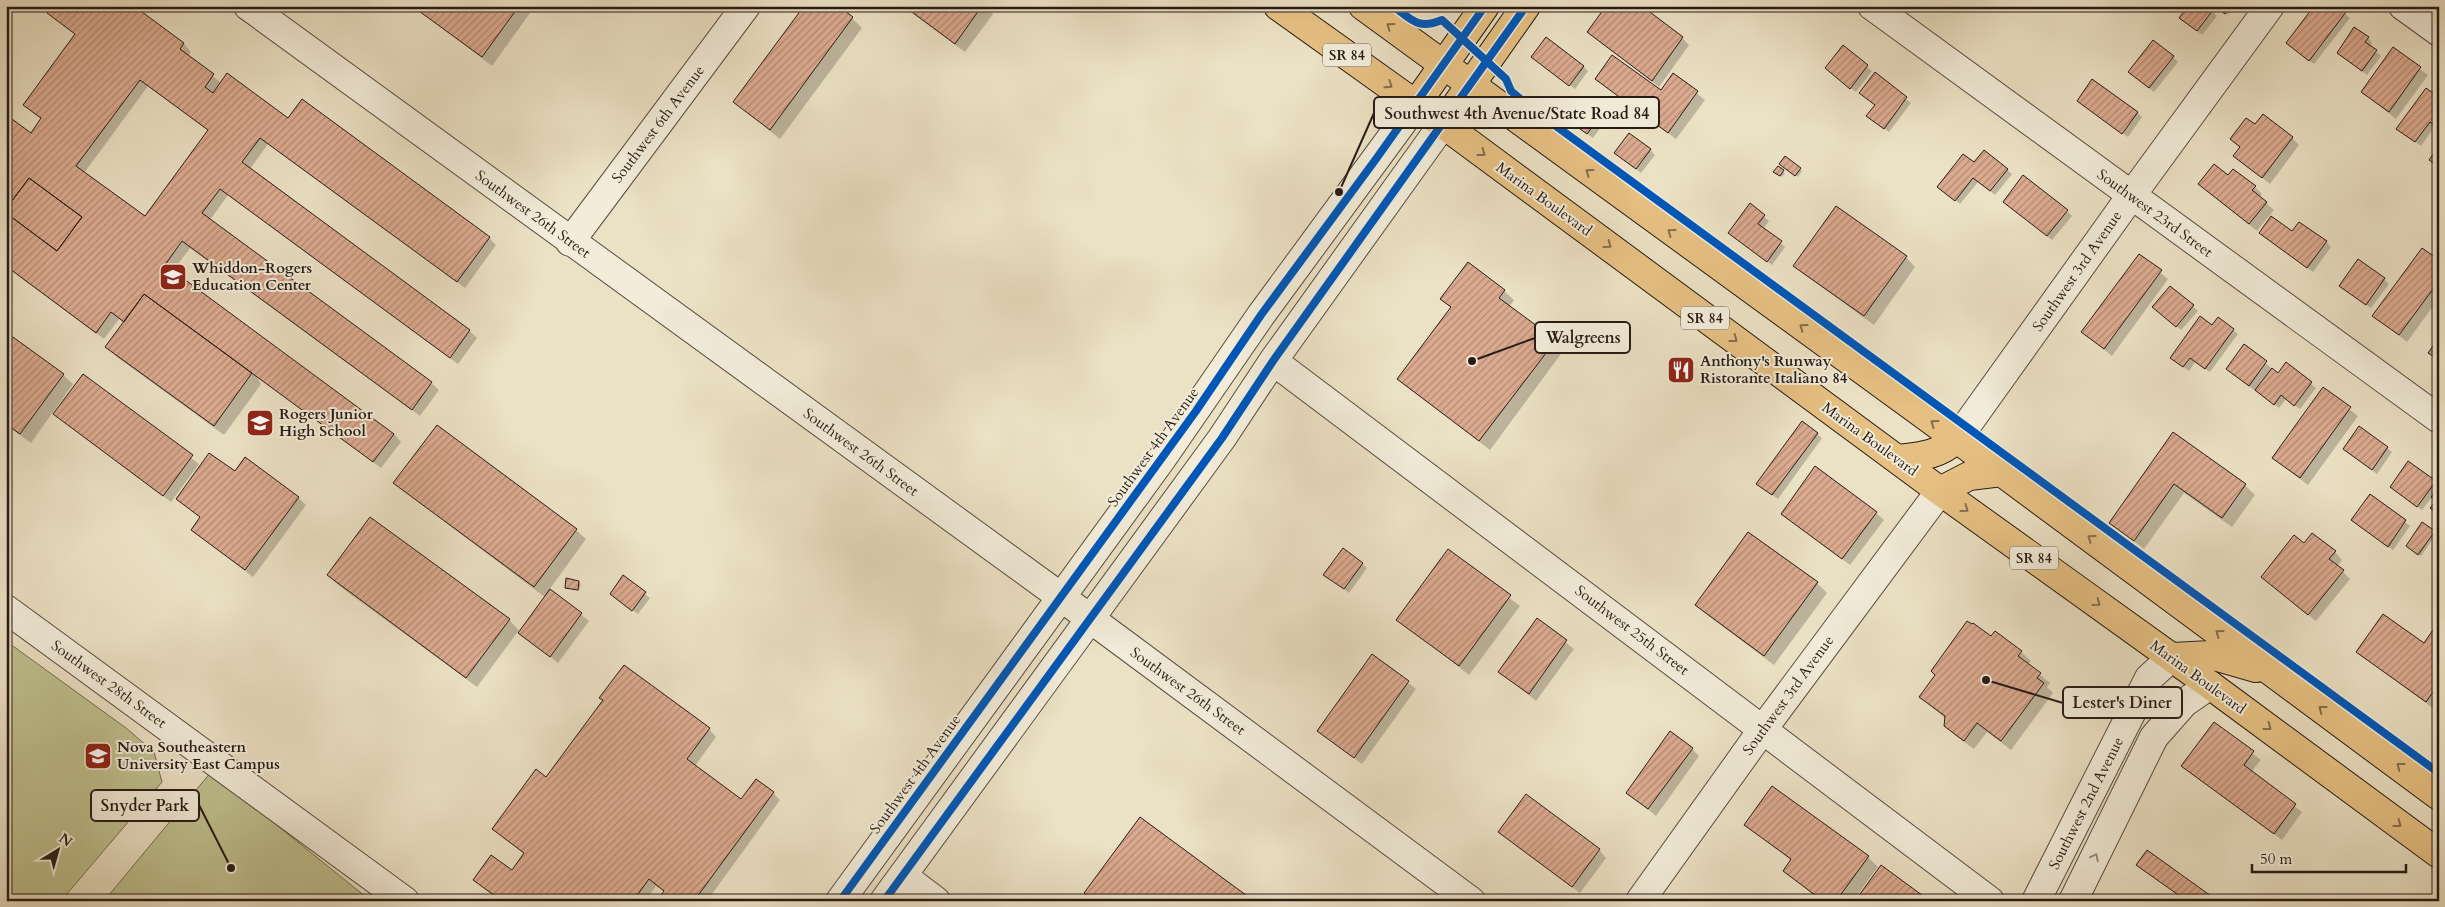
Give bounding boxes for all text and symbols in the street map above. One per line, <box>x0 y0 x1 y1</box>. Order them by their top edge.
one-way arrow <box>1387 24 1396 32</box>
road number: SR 84 <box>1323 44 1371 66</box>
street label: Southwest 6th Avenue <box>607 61 709 187</box>
one-way arrow <box>1383 79 1393 88</box>
callout: Southwest 4th Avenue/State Road 84 <box>1374 97 1659 128</box>
text: Southwest 4th Avenue/State Road 84 <box>1384 103 1650 125</box>
one-way arrow <box>1476 147 1486 156</box>
street label: Marina Boulevard <box>1492 157 1596 241</box>
street label: Southwest 23rd Street <box>2093 164 2217 262</box>
street label: Southwest 26th Street <box>471 165 595 263</box>
one-way arrow <box>1585 169 1595 178</box>
street label: Southwest 3rd Avenue <box>2028 206 2126 335</box>
one-way arrow <box>1667 229 1677 238</box>
one-way arrow <box>1602 240 1611 248</box>
place label: Whiddon-Rogers Education Center <box>191 258 312 295</box>
school or university icon: Whiddon-Rogers Education Center <box>158 262 188 292</box>
road number: SR 84 <box>1681 306 1729 330</box>
callout: Walgreens <box>1535 322 1630 353</box>
one-way arrow <box>1799 324 1809 333</box>
text: Walgreens <box>1544 327 1621 349</box>
one-way arrow <box>1728 333 1738 342</box>
place label: Anthony's Runway Ristorante Italiano 84 <box>1700 351 1848 388</box>
restaurant icon: Anthony's Runway Ristorante Italiano 84 <box>1666 355 1696 385</box>
street label: Southwest 4th Avenue <box>1103 383 1203 511</box>
street label: Marina Boulevard <box>1818 397 1922 481</box>
street label: Southwest 26th Street <box>799 403 923 501</box>
place label: Rogers Junior High School <box>279 404 374 441</box>
school or university icon: Rogers Junior High School <box>245 408 275 438</box>
one-way arrow <box>1930 420 1940 429</box>
one-way arrow <box>1959 503 1968 512</box>
one-way arrow <box>2088 536 2097 544</box>
road number: SR 84 <box>2010 546 2058 570</box>
street label: Southwest 25th Street <box>1571 581 1693 680</box>
one-way arrow <box>2091 597 2100 606</box>
one-way arrow <box>2215 630 2225 639</box>
street label: Southwest 3rd Avenue <box>1738 631 1838 759</box>
street label: Southwest 28th Street <box>47 635 171 733</box>
street label: Marina Boulevard <box>2146 635 2250 719</box>
street label: Southwest 26th Street <box>1126 642 1250 740</box>
callout: Lester's Diner <box>2063 687 2182 718</box>
text: Lester's Diner <box>2072 692 2172 714</box>
one-way arrow <box>2318 706 2328 715</box>
street label: Southwest 4th Avenue <box>865 710 965 838</box>
one-way arrow <box>2262 722 2271 730</box>
street label: Southwest 2nd Avenue <box>2044 733 2128 873</box>
place label: Nova Southeastern University East Campus <box>117 737 280 774</box>
school or university icon: Nova Southeastern University East Campus <box>83 741 113 771</box>
one-way arrow <box>2397 764 2406 772</box>
callout: Snyder Park <box>91 790 199 821</box>
text: Snyder Park <box>101 795 189 817</box>
one-way arrow <box>2392 818 2402 827</box>
north arrow <box>32 824 82 874</box>
text: N <box>55 829 76 851</box>
scale bar <box>2252 842 2406 874</box>
text: 50 m <box>2260 849 2292 869</box>
one-way arrow <box>2089 853 2099 862</box>

